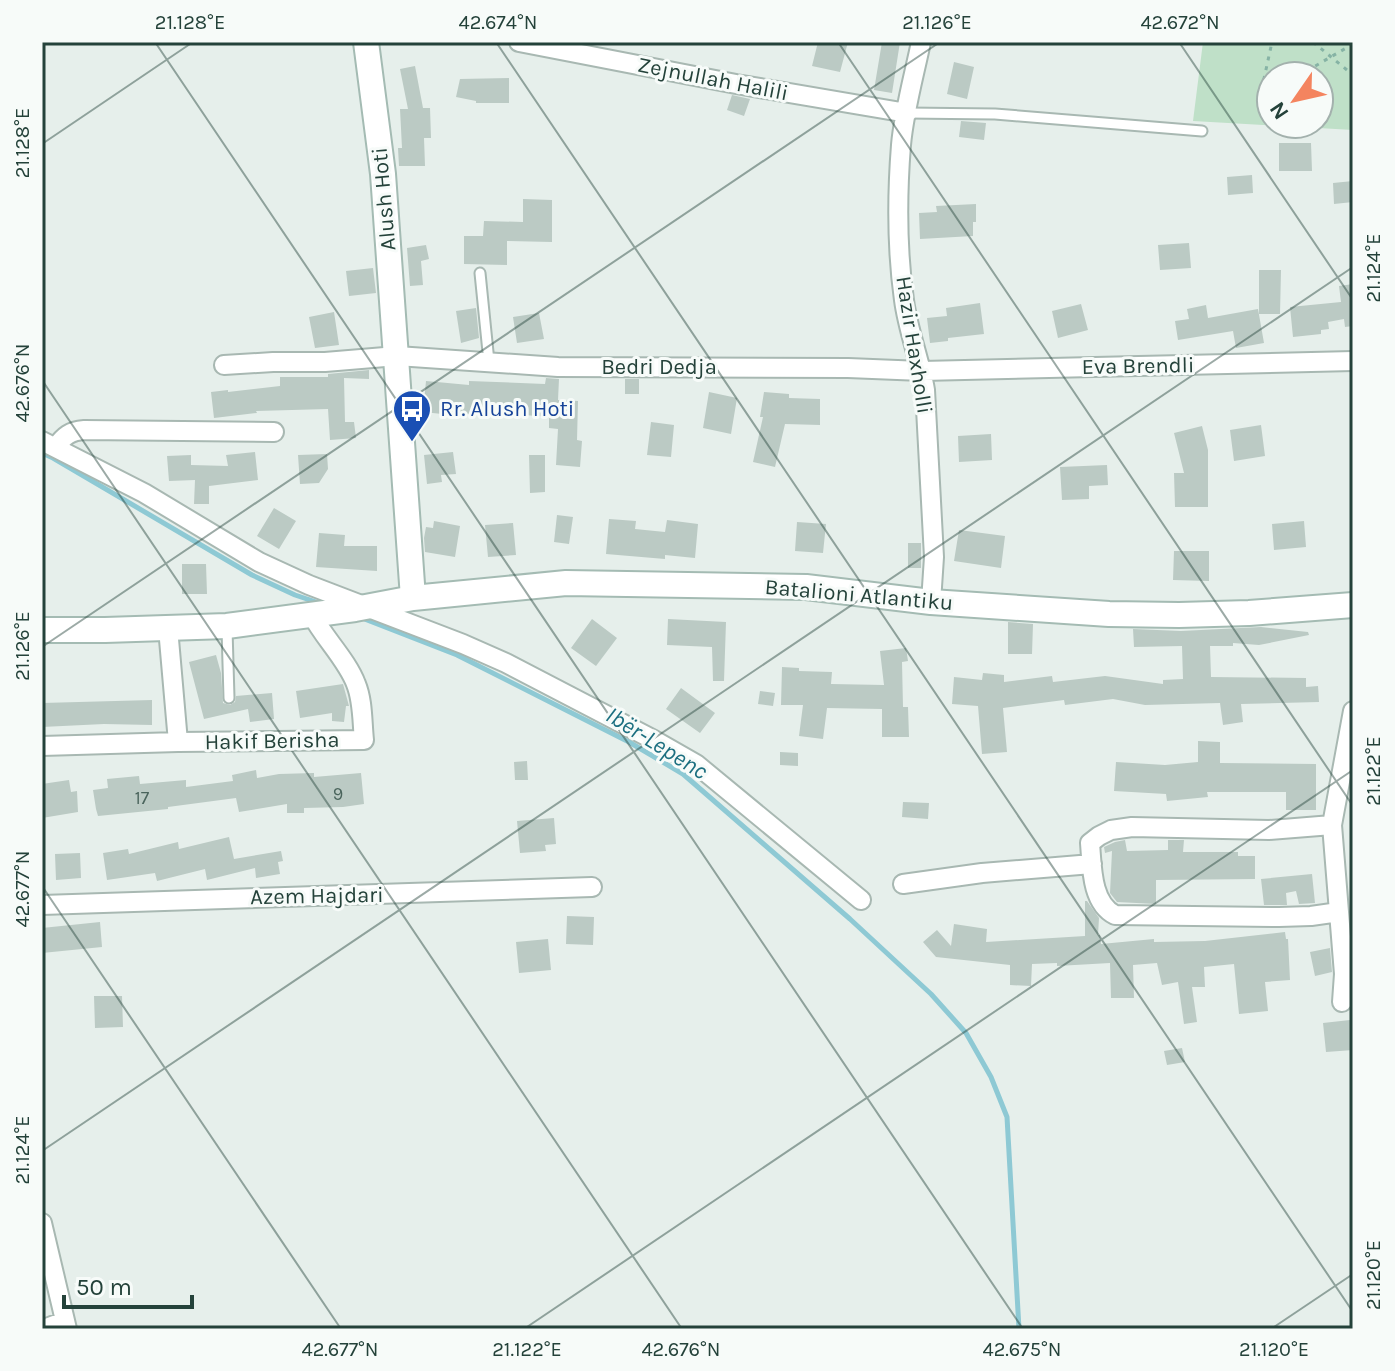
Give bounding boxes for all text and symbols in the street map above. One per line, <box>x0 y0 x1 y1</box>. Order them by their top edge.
text: 21.128°E <box>155 11 225 34</box>
text: 42.674°N <box>459 11 537 34</box>
text: 21.126°E <box>902 11 972 34</box>
text: 42.672°N <box>1140 11 1220 34</box>
street label: Zejnullah Halili <box>635 52 791 106</box>
north arrow <box>1255 60 1335 140</box>
text: N <box>1264 97 1294 124</box>
text: 21.128°E <box>11 108 34 178</box>
street label: Alush Hoti <box>367 146 401 252</box>
text: 21.124°E <box>1362 233 1385 303</box>
street label: Hazir Haxholli <box>890 274 938 416</box>
text: 42.676°N <box>11 343 34 423</box>
street label: Eva Brendli <box>1081 352 1195 380</box>
street label: Bedri Dedja <box>601 354 717 380</box>
bus stop icon: Rr. Alush Hoti <box>391 388 433 443</box>
place label: Rr. Alush Hoti <box>440 396 574 422</box>
street label: Batalioni Atlantiku <box>764 574 954 616</box>
text: 21.126°E <box>11 611 34 681</box>
water label: Ibër-Lepenc <box>601 701 713 785</box>
street label: Hakif Berisha <box>204 727 340 755</box>
text: 21.122°E <box>1362 736 1385 806</box>
house number: 9 <box>333 783 343 805</box>
house number: 17 <box>135 787 150 809</box>
text: 42.677°N <box>11 850 34 928</box>
street label: Azem Hajdari <box>250 882 384 910</box>
text: 21.124°E <box>11 1115 34 1185</box>
text: 21.120°E <box>1362 1240 1385 1310</box>
scale bar <box>64 1259 192 1309</box>
text: 50 m <box>76 1273 132 1301</box>
text: 42.677°N <box>301 1338 379 1361</box>
text: 21.122°E <box>492 1338 562 1361</box>
text: 42.676°N <box>641 1338 721 1361</box>
text: 42.675°N <box>983 1338 1061 1361</box>
text: 21.120°E <box>1239 1338 1309 1361</box>

